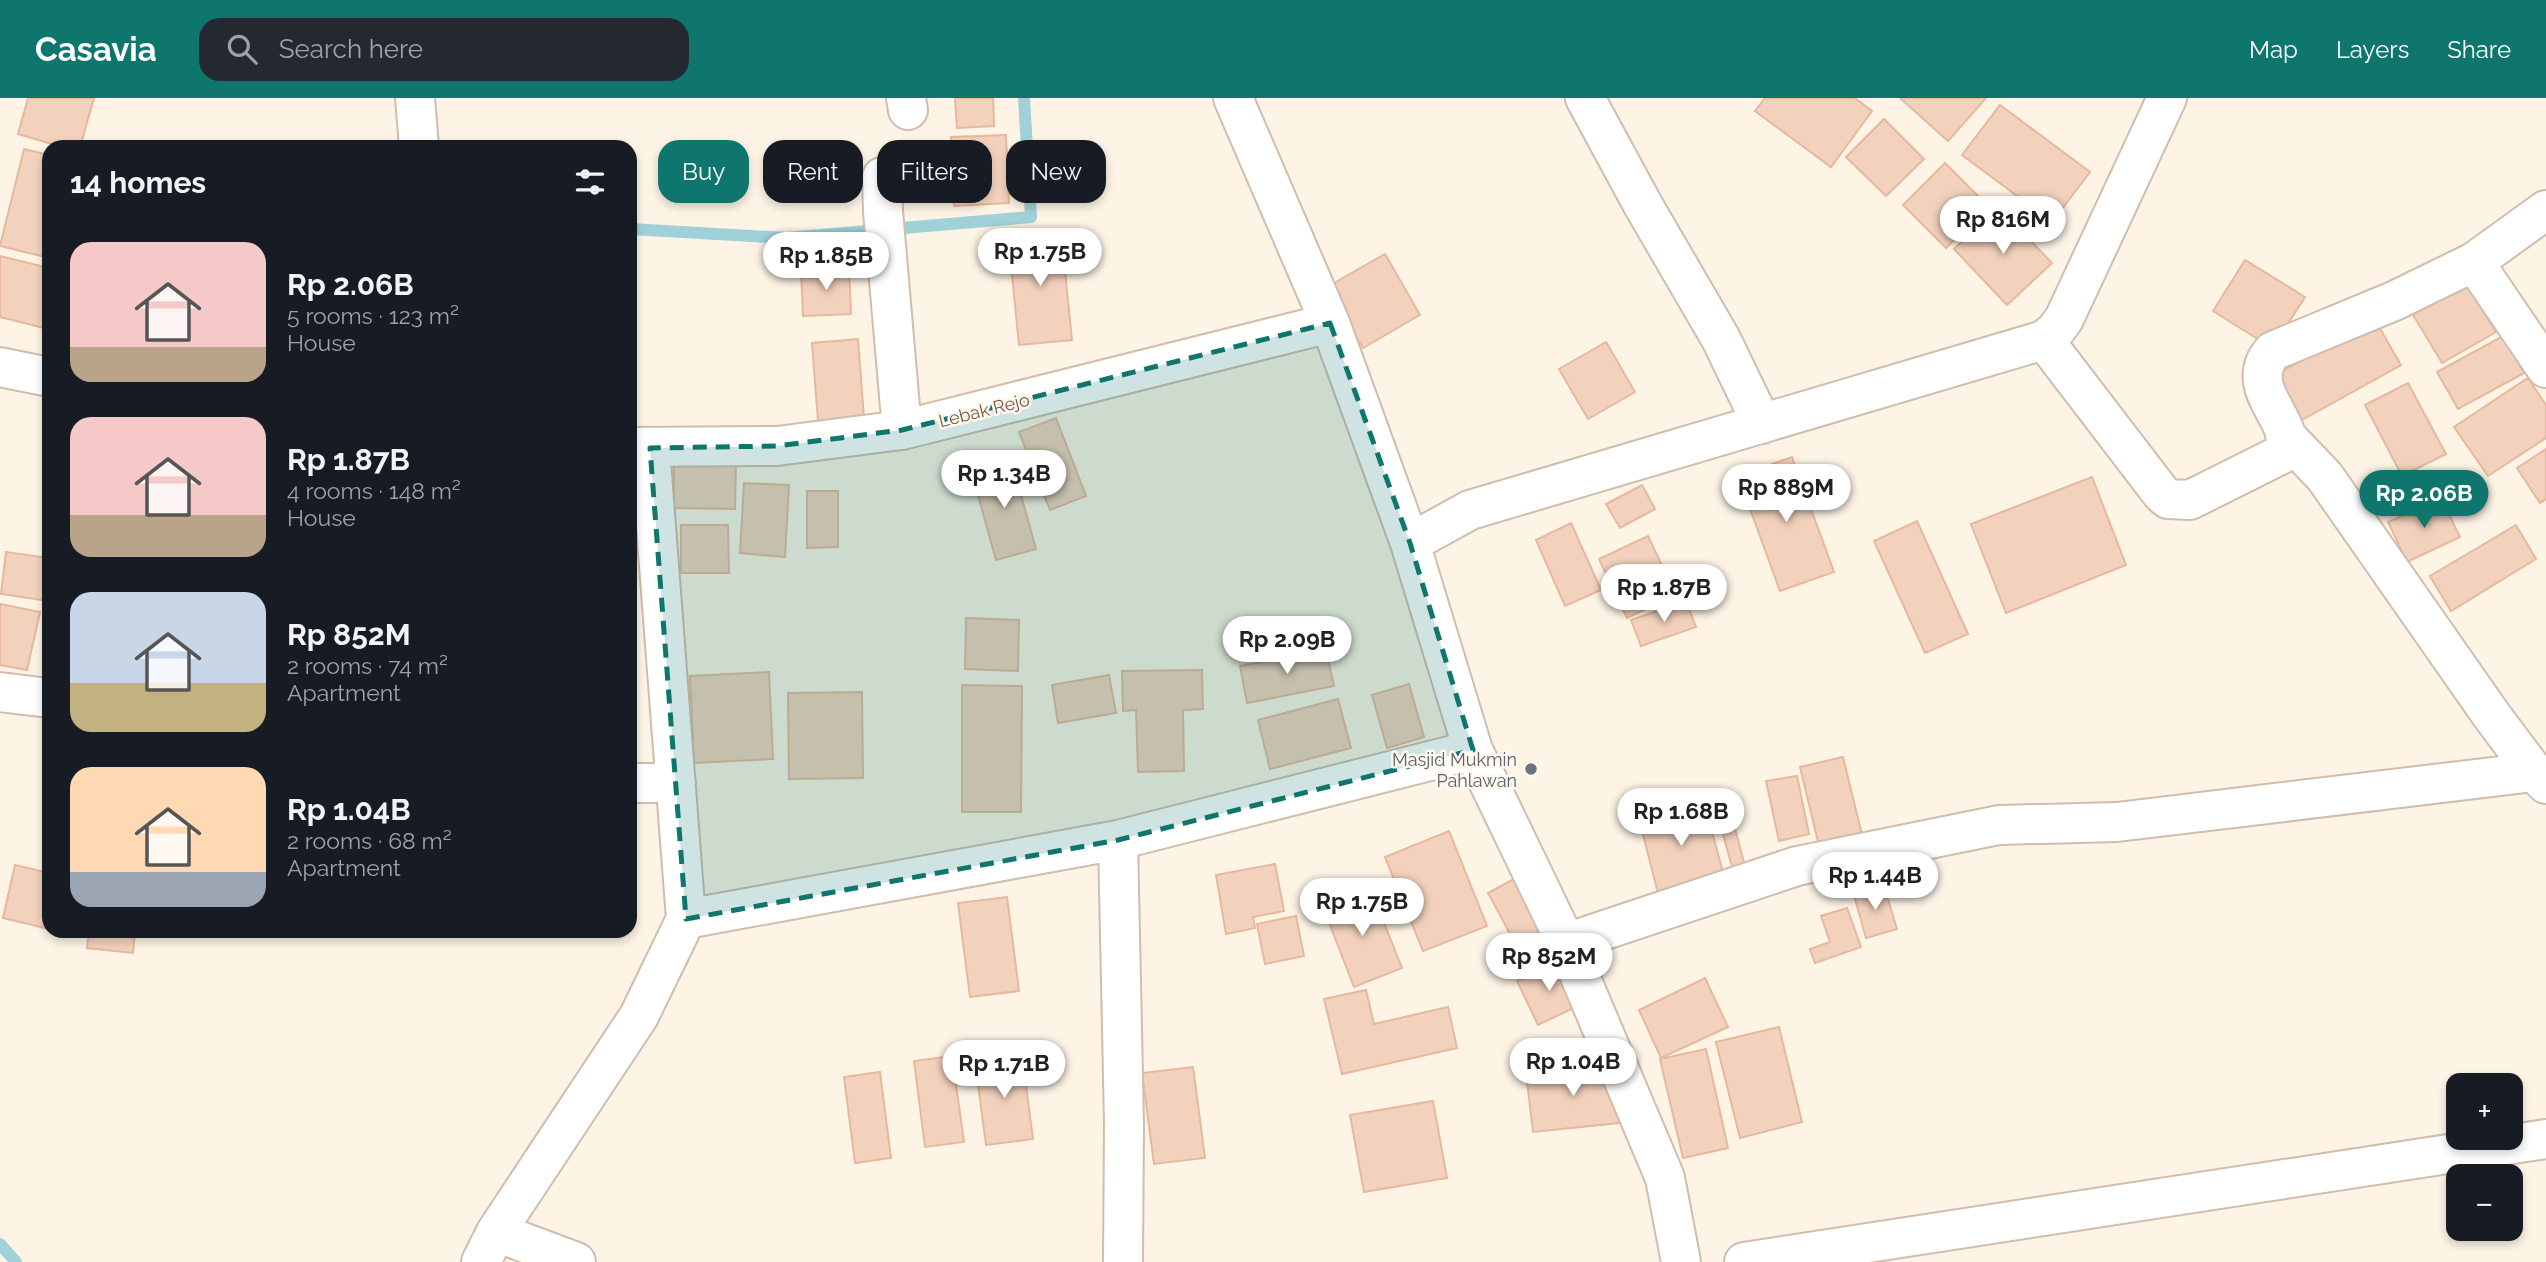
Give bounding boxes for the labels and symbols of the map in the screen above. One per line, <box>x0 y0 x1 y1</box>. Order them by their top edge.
pin: Rp 816M <box>1938 197 2068 256</box>
pin: Rp 1.75B <box>968 228 1112 288</box>
pin: Rp 1.85B <box>754 232 898 292</box>
street label: Lebak Rejo <box>936 389 1032 431</box>
pin: Rp 1.34B <box>932 450 1076 510</box>
pin: Rp 889M <box>1721 464 1851 524</box>
pin: Rp 2.06B <box>2352 470 2496 530</box>
pin: Rp 1.87B <box>1592 564 1736 624</box>
pin: Rp 2.09B <box>1215 616 1359 676</box>
place label: Masjid Mukmin Pahlawan <box>1392 749 1517 791</box>
marker: Masjid Mukmin Pahlawan <box>1523 761 1539 777</box>
pin: Rp 1.68B <box>1609 788 1753 848</box>
pin: Rp 1.44B <box>1803 852 1947 912</box>
pin: Rp 1.75B <box>1290 878 1434 938</box>
pin: Rp 852M <box>1484 934 1614 993</box>
pin: Rp 1.04B <box>1501 1038 1645 1098</box>
pin: Rp 1.71B <box>932 1040 1076 1100</box>

